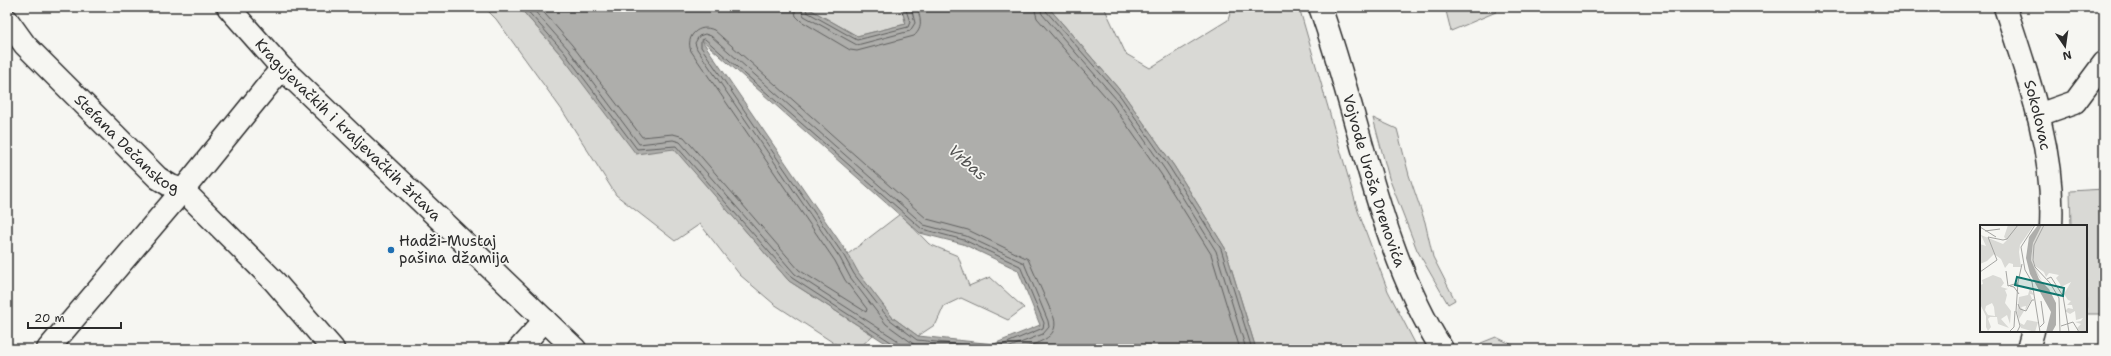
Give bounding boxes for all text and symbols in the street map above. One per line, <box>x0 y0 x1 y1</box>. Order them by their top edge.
north arrow <box>2045 26 2085 66</box>
street label: Kragujevačkih i kraljevačkih žrtava <box>251 34 446 226</box>
text: N <box>2061 47 2073 64</box>
street label: Sokolovac <box>2019 78 2056 152</box>
street label: Stefana Dečanskog <box>70 90 181 198</box>
street label: Vojvode Uroša Drenovića <box>1338 92 1410 271</box>
water label: Vrbas <box>944 140 991 185</box>
inset map <box>1980 225 2087 332</box>
place label: Hadži-Mustaj pašina džamija <box>399 231 510 268</box>
marker: Hadži-Mustaj pašina džamija <box>386 245 396 255</box>
scale bar <box>28 304 121 330</box>
text: 20 m <box>34 310 65 326</box>

